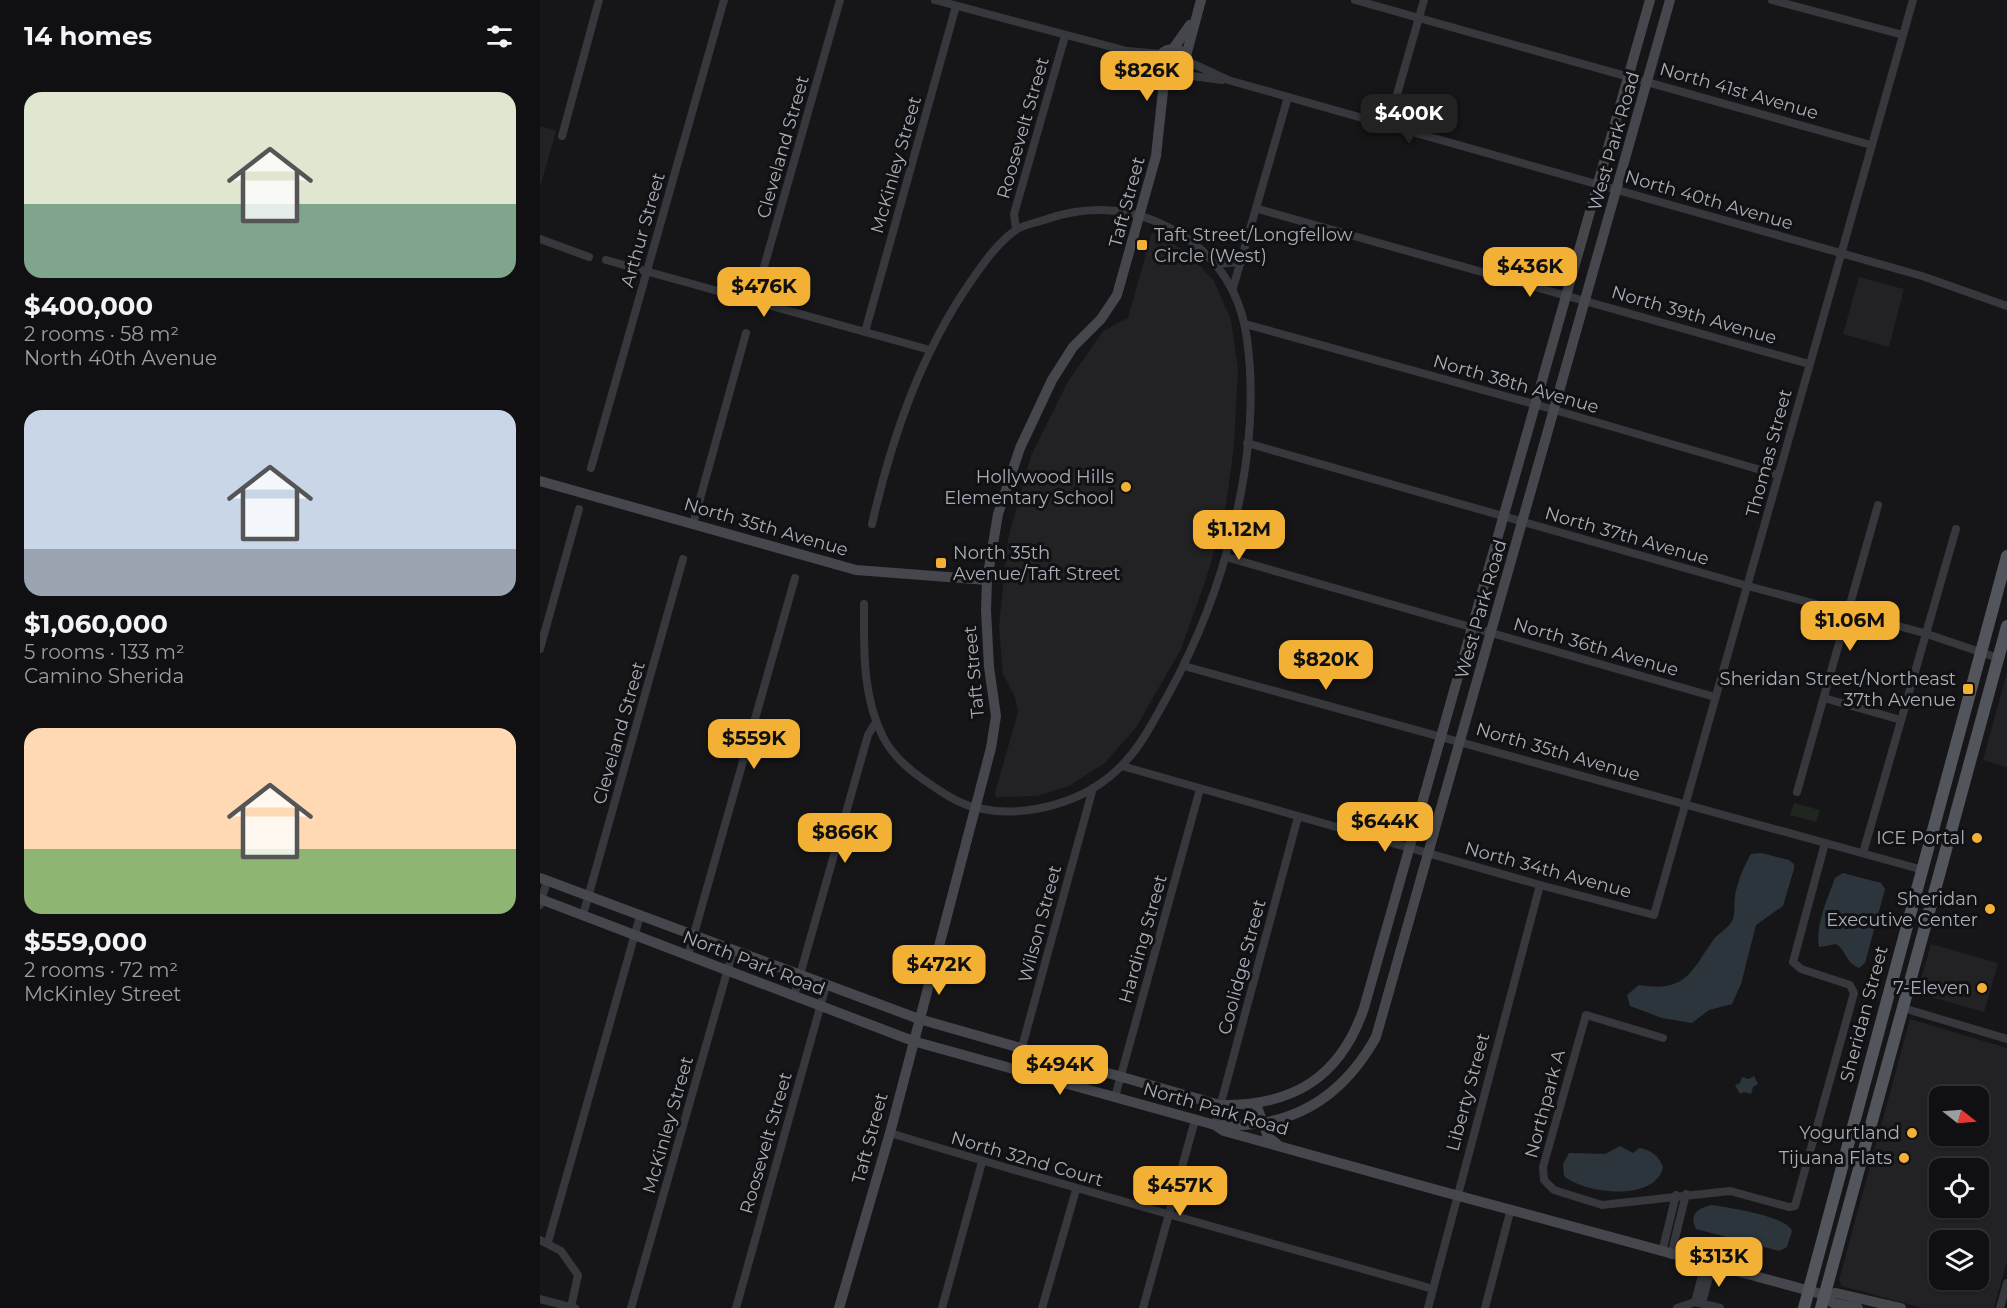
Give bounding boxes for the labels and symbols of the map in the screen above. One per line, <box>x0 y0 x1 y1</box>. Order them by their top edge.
pin: $826K <box>1105 51 1189 102</box>
street label: Roosevelt Street <box>992 55 1054 201</box>
street label: North 41st Avenue <box>1657 58 1821 124</box>
street label: West Park Road <box>1584 69 1644 213</box>
street label: Cleveland Street <box>752 73 814 221</box>
street label: McKinley Street <box>866 94 926 236</box>
pin: $400K <box>1367 94 1451 145</box>
street label: Taft Street <box>1104 154 1150 250</box>
street label: North 40th Avenue <box>1622 165 1796 235</box>
street label: Arthur Street <box>616 170 670 290</box>
place label: Taft Street/Longfellow Circle (West) <box>1154 224 1353 267</box>
marker: Taft Street/Longfellow Circle (West) <box>1135 238 1149 252</box>
pin: $436K <box>1488 247 1572 298</box>
pin: $476K <box>722 267 806 318</box>
street label: North 39th Avenue <box>1609 281 1779 349</box>
street label: North 38th Avenue <box>1431 350 1602 418</box>
street label: Thomas Street <box>1741 387 1797 519</box>
place label: Hollywood Hills Elementary School <box>944 466 1114 509</box>
marker: Hollywood Hills Elementary School <box>1119 480 1133 494</box>
street label: North 35th Avenue <box>681 493 851 561</box>
street label: North 37th Avenue <box>1542 502 1712 570</box>
pin: $1.12M <box>1190 510 1288 561</box>
street label: West Park Road <box>1451 537 1511 681</box>
place label: North 35th Avenue/Taft Street <box>953 542 1120 585</box>
marker: North 35th Avenue/Taft Street <box>934 556 948 570</box>
pin: $1.06M <box>1801 601 1899 652</box>
street label: North 36th Avenue <box>1511 613 1681 681</box>
street label: Taft Street <box>959 625 989 719</box>
pin: $820K <box>1284 640 1368 691</box>
street label: Cleveland Street <box>588 659 650 807</box>
place label: Sheridan Street/Northeast 37th Avenue <box>1720 668 1956 711</box>
marker: Sheridan Street/Northeast 37th Avenue <box>1961 682 1975 696</box>
street label: North 35th Avenue <box>1473 718 1643 786</box>
pin: $559K <box>712 719 796 770</box>
pin: $644K <box>1343 802 1427 853</box>
pin: $866K <box>803 813 887 864</box>
place label: ICE Portal <box>1876 827 1965 849</box>
marker: ICE Portal <box>1970 831 1984 845</box>
street label: North 34th Avenue <box>1462 837 1634 903</box>
street label: Wilson Street <box>1014 863 1066 985</box>
street label: Harding Street <box>1114 872 1172 1006</box>
place label: Sheridan Executive Center <box>1826 888 1978 931</box>
street label: Coolidge Street <box>1213 897 1271 1037</box>
marker: Sheridan Executive Center <box>1983 902 1997 916</box>
street label: North Park Road <box>680 926 828 1000</box>
street label: Sheridan Street <box>1835 943 1893 1085</box>
pin: $472K <box>897 945 981 996</box>
place label: 7-Eleven <box>1893 977 1970 999</box>
marker: 7-Eleven <box>1975 981 1989 995</box>
street label: Liberty Street <box>1442 1030 1494 1154</box>
pin: $494K <box>1018 1045 1102 1096</box>
street label: Northpark A <box>1520 1047 1570 1161</box>
street label: McKinley Street <box>638 1054 698 1196</box>
street label: Roosevelt Street <box>735 1070 797 1216</box>
street label: North Park Road <box>1141 1078 1291 1140</box>
north arrow <box>1929 1086 1989 1146</box>
street label: Taft Street <box>847 1090 893 1186</box>
place label: Yogurtland <box>1799 1122 1900 1144</box>
marker: Yogurtland <box>1905 1126 1919 1140</box>
street label: North 32nd Court <box>948 1127 1106 1191</box>
place label: Tijuana Flats <box>1779 1147 1892 1169</box>
marker: Tijuana Flats <box>1897 1151 1911 1165</box>
pin: $457K <box>1138 1166 1222 1217</box>
pin: $313K <box>1677 1237 1761 1288</box>

